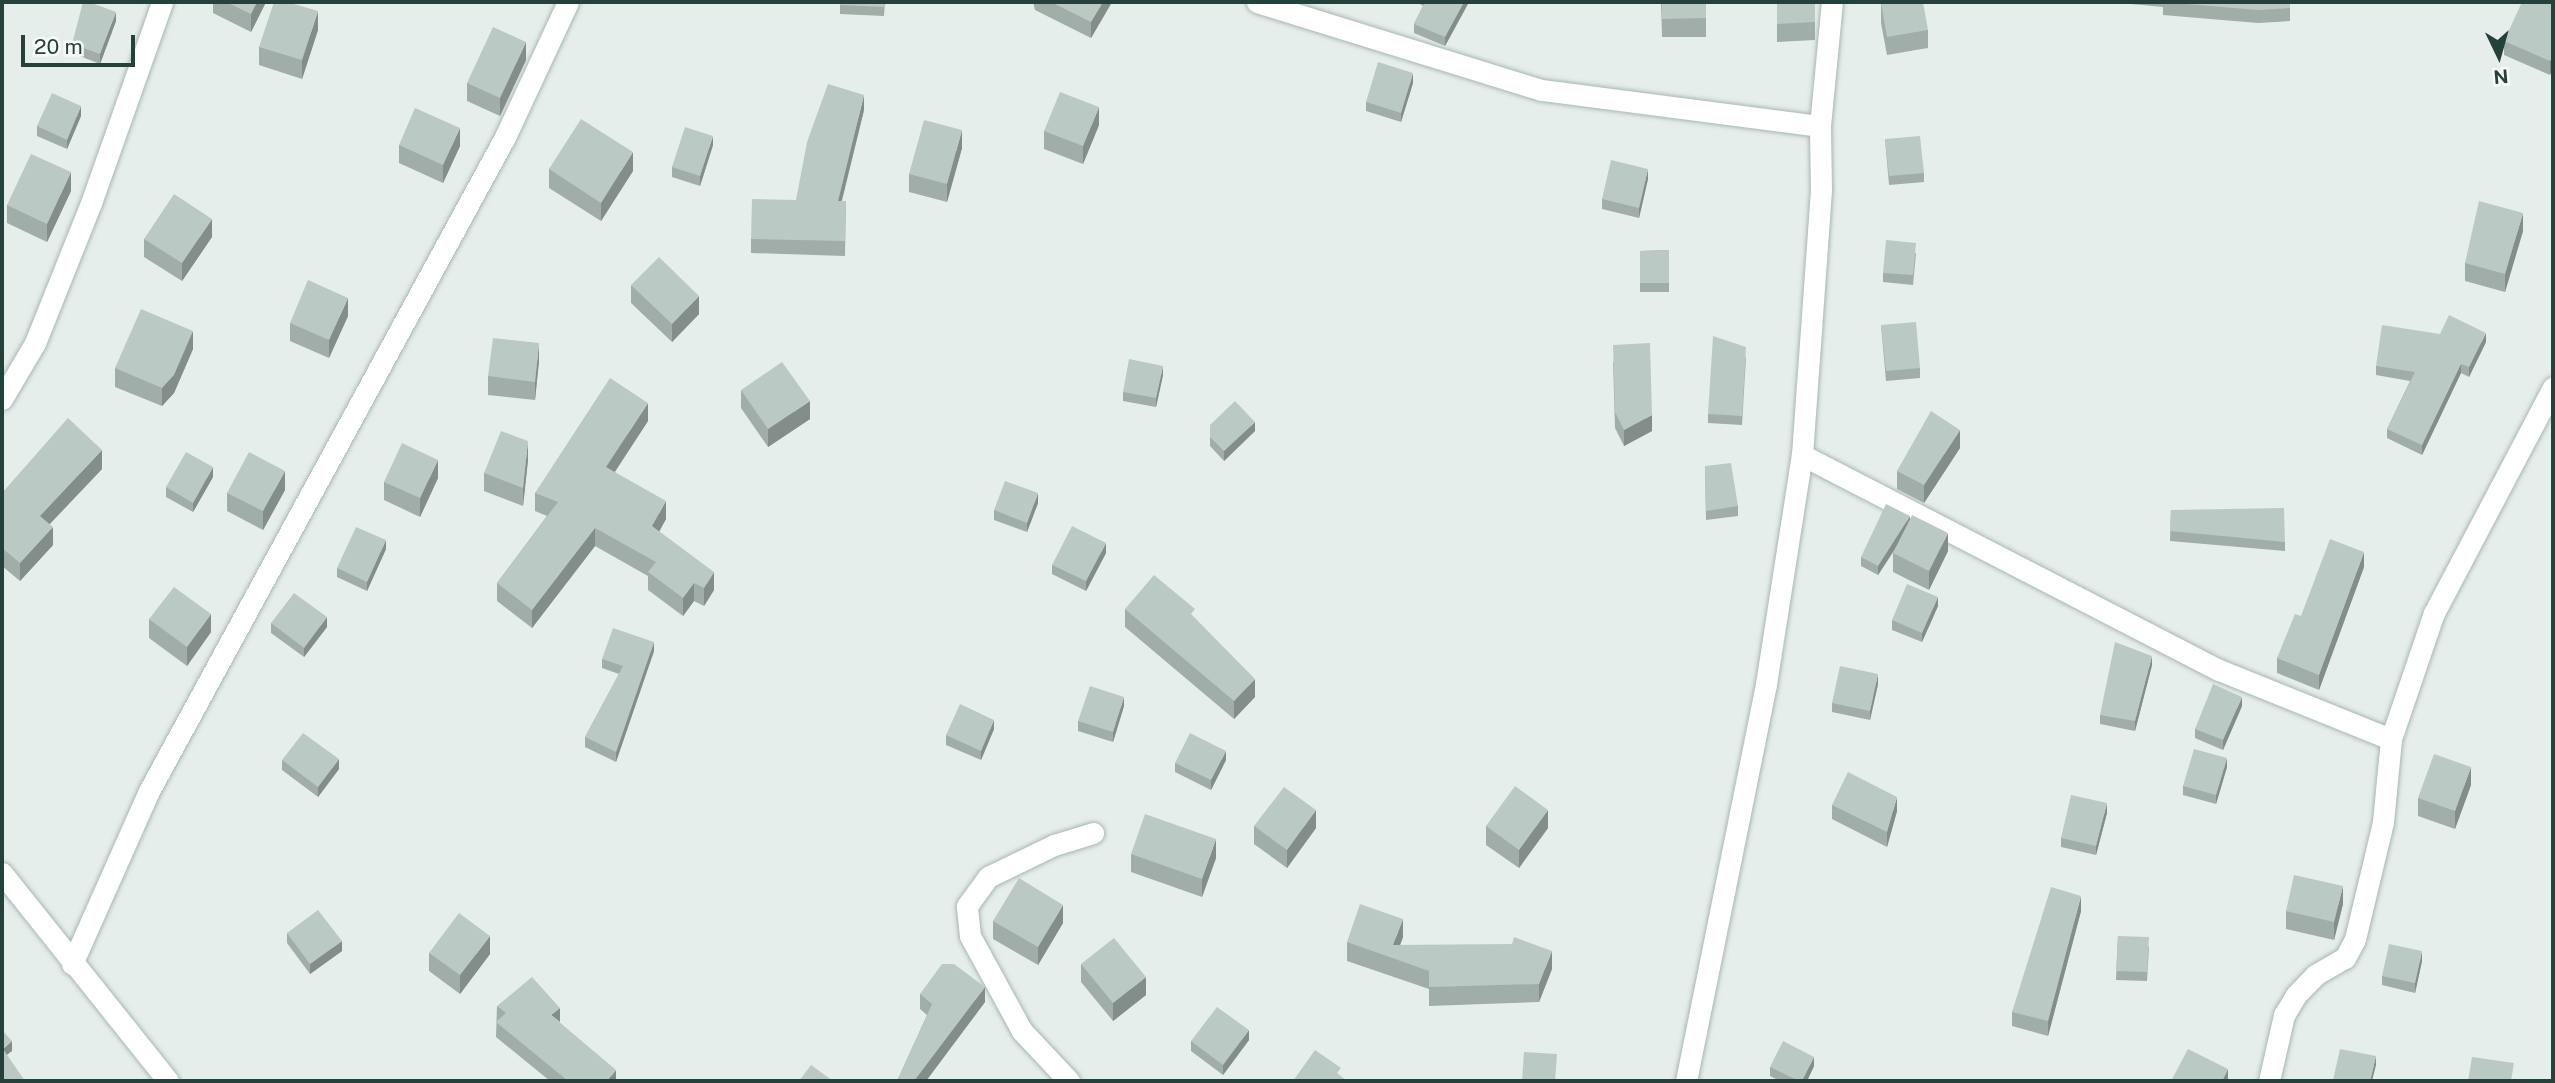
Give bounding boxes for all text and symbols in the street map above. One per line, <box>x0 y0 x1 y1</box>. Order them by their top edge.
scale bar <box>24 21 138 65</box>
north arrow <box>2464 21 2534 91</box>
text: 20 m <box>34 34 83 59</box>
text: N <box>2492 65 2509 89</box>

